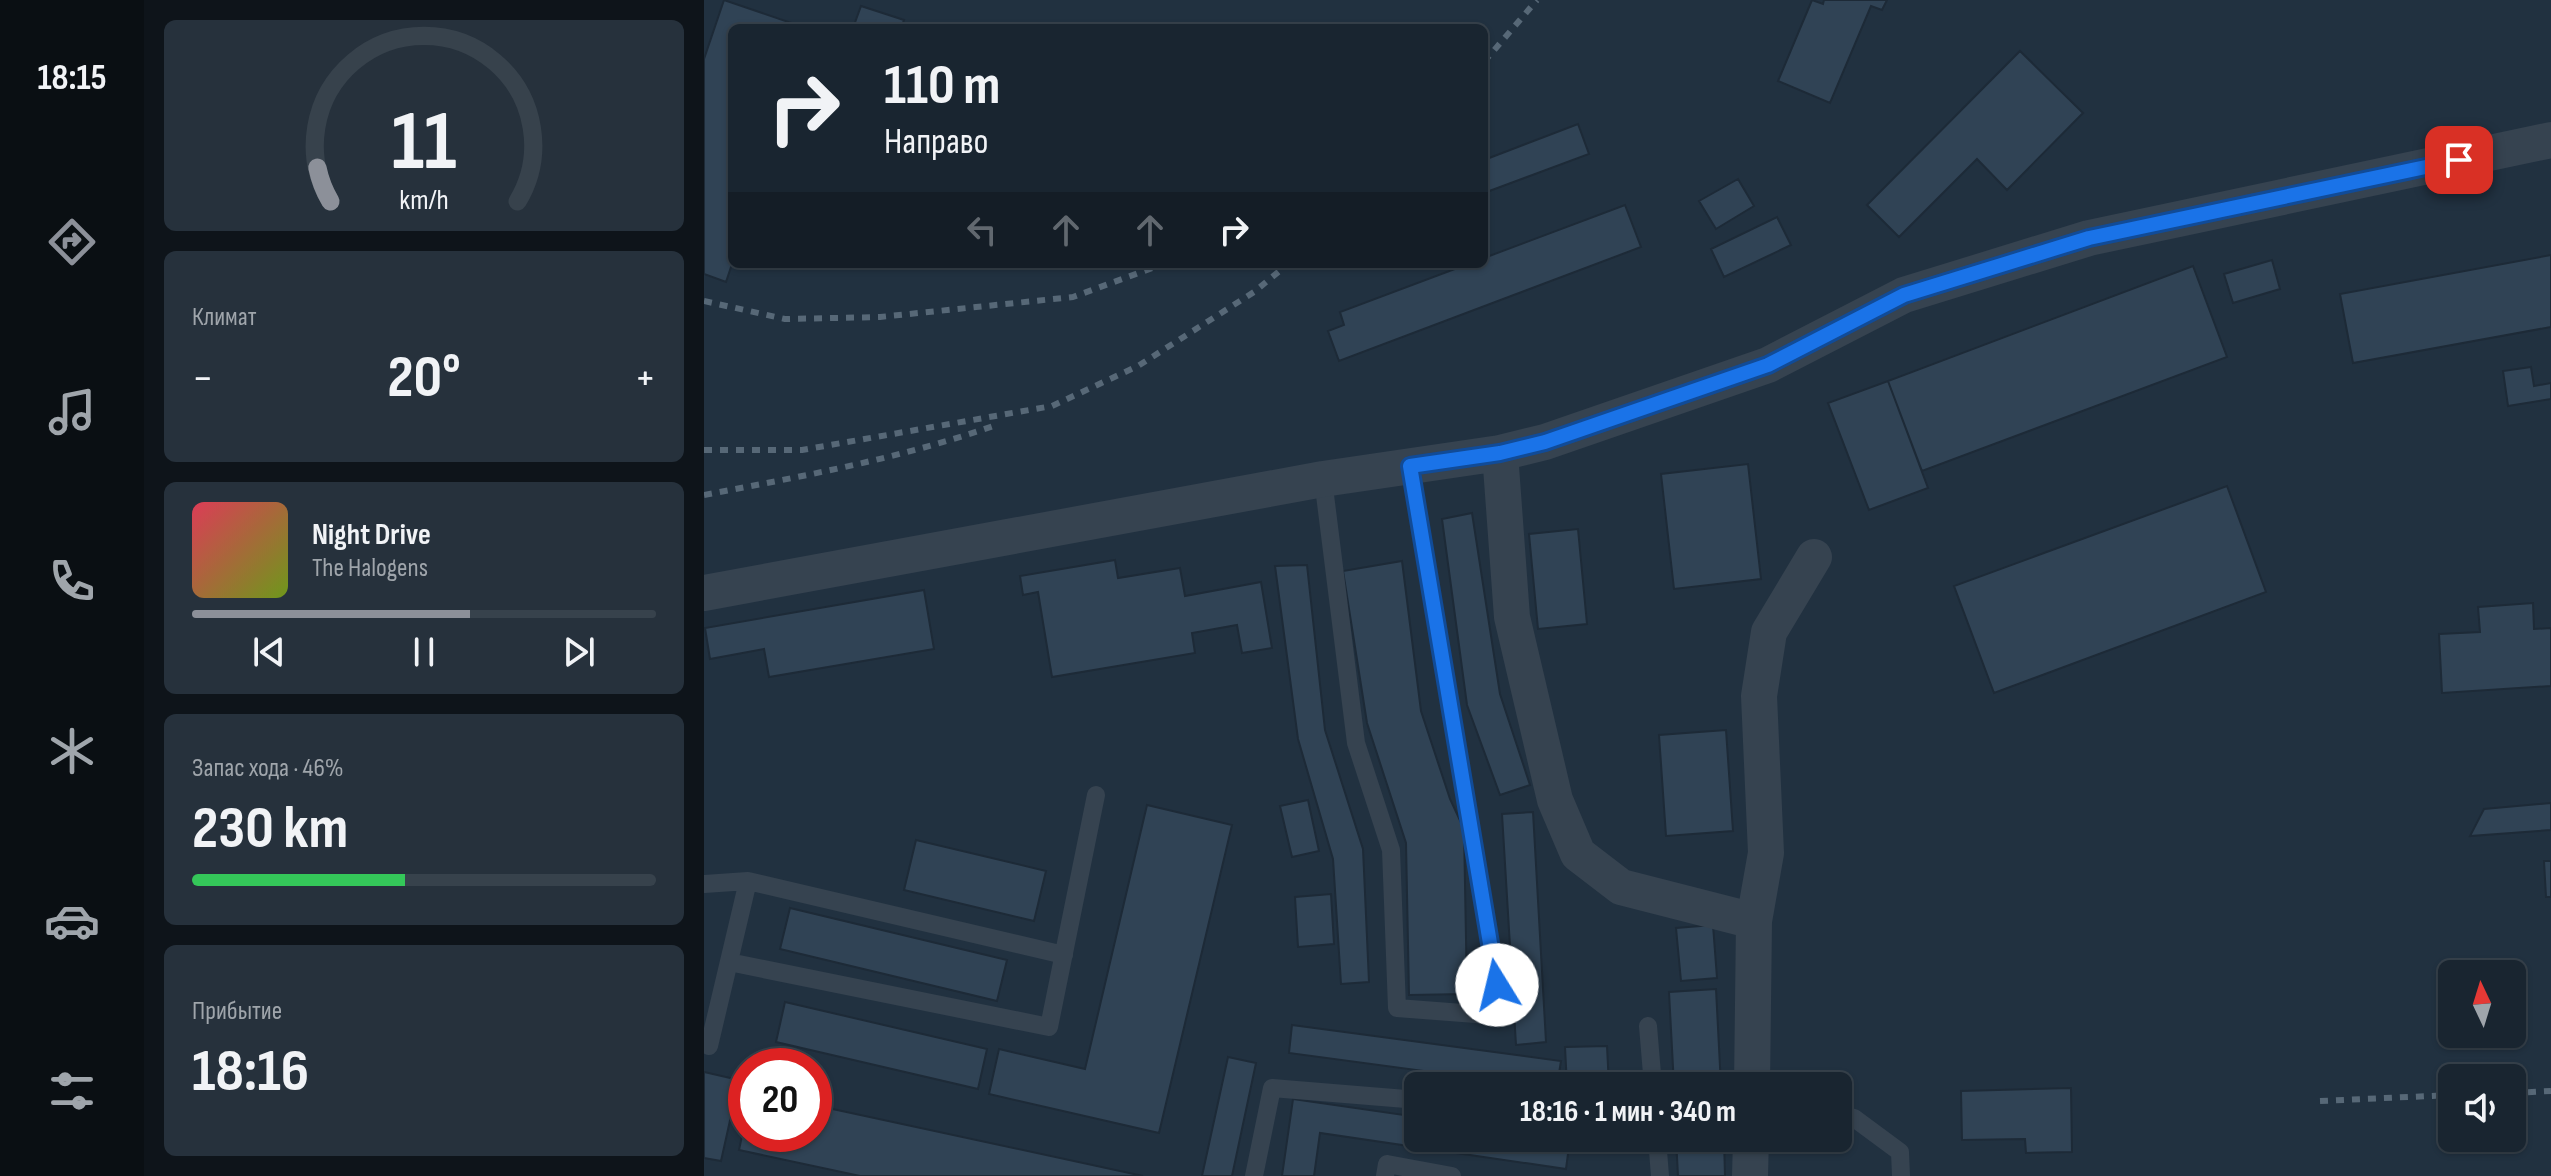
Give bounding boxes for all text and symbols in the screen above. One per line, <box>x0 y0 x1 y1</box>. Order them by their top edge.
text: 110 m <box>884 53 1000 120</box>
icon: right <box>752 56 856 160</box>
text: 18:15 <box>37 57 107 100</box>
text: 11 <box>391 92 457 192</box>
text: Направо <box>884 121 988 164</box>
pin <box>2425 126 2493 194</box>
icon: arrive <box>2437 138 2481 182</box>
text: km/h <box>399 183 449 218</box>
icon: left <box>960 208 1004 252</box>
icon: ahead <box>1044 208 1088 252</box>
icon: ahead <box>1128 208 1172 252</box>
icon: right <box>1212 208 1256 252</box>
icon: directions <box>44 214 100 270</box>
text: Климат <box>192 302 256 333</box>
text: 20° <box>387 342 461 414</box>
text: − <box>192 352 214 405</box>
text: + <box>634 352 656 405</box>
icon: music <box>44 384 100 440</box>
text: Night Drive <box>312 517 431 553</box>
icon: phone <box>44 553 100 609</box>
text: The Halogens <box>312 553 428 584</box>
icon: previous <box>247 630 291 674</box>
icon: pause <box>402 630 446 674</box>
icon: next <box>557 630 601 674</box>
icon: climate <box>44 723 100 779</box>
text: Запас хода · 46% <box>192 753 344 784</box>
text: 230 km <box>192 793 348 865</box>
icon: car <box>44 893 100 949</box>
position arrow <box>1455 943 1539 1027</box>
north arrow <box>2438 960 2526 1048</box>
map controls <box>2438 960 2526 1152</box>
text: Прибытие <box>192 996 282 1027</box>
text: 18:16 <box>192 1036 309 1108</box>
speed limit sign: 20 <box>728 1048 832 1152</box>
icon: filters <box>44 1063 100 1119</box>
button: sound <box>2438 1064 2526 1152</box>
text: 18:16 · 1 мин · 340 m <box>1520 1094 1736 1130</box>

